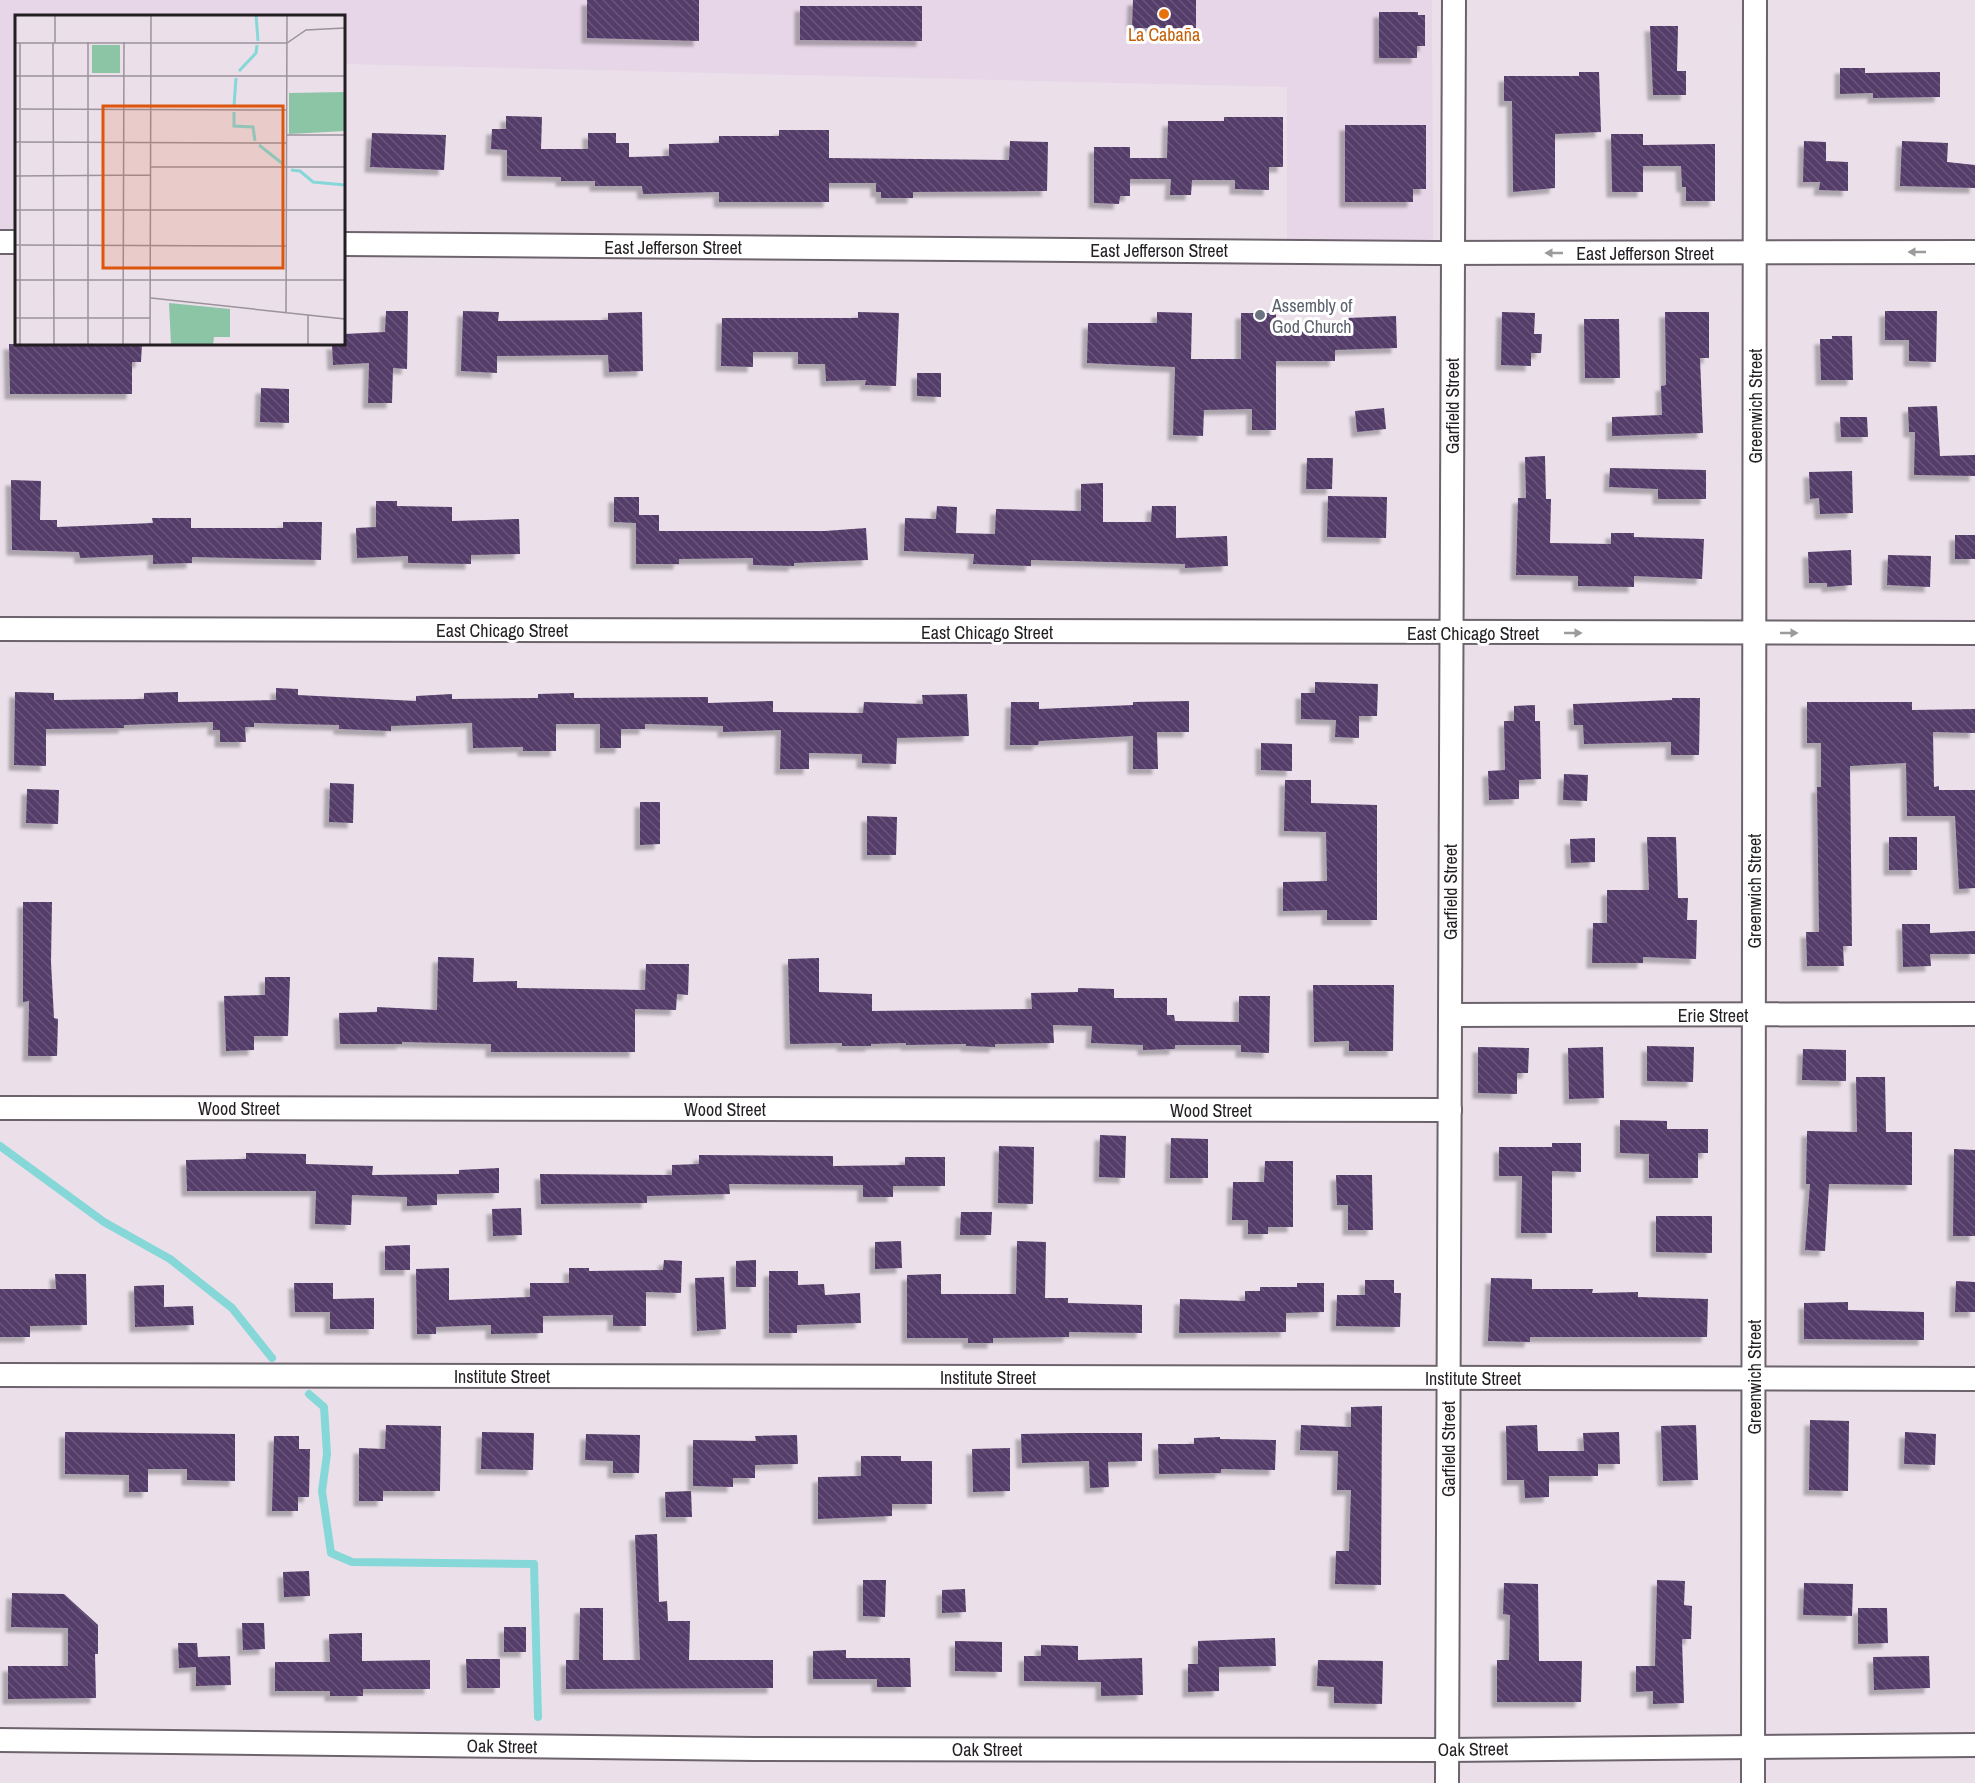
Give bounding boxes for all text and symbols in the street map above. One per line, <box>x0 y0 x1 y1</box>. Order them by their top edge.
marker: La Cabaña <box>1157 7 1171 21</box>
inset map <box>15 15 345 345</box>
place label: La Cabaña <box>1128 22 1200 47</box>
street label: East Jefferson Street <box>604 235 742 260</box>
street label: East Jefferson Street <box>1090 238 1228 263</box>
street label: East Jefferson Street <box>1576 241 1714 266</box>
one-way arrow <box>1907 247 1926 257</box>
one-way arrow <box>1544 248 1563 258</box>
place label: Assembly of God Church <box>1271 293 1353 339</box>
marker: Assembly of God Church <box>1253 308 1267 322</box>
street label: Greenwich Street <box>1743 349 1768 463</box>
street label: Garfield Street <box>1440 358 1465 454</box>
street label: East Chicago Street <box>436 618 568 643</box>
street label: East Chicago Street <box>921 620 1053 645</box>
street label: East Chicago Street <box>1407 621 1539 646</box>
one-way arrow <box>1564 628 1583 638</box>
one-way arrow <box>1780 628 1799 638</box>
street label: Greenwich Street <box>1742 834 1767 948</box>
street label: Garfield Street <box>1438 844 1463 940</box>
street label: Erie Street <box>1678 1003 1748 1028</box>
street label: Wood Street <box>198 1096 280 1121</box>
street label: Wood Street <box>684 1097 766 1122</box>
street label: Wood Street <box>1170 1098 1252 1123</box>
street label: Greenwich Street <box>1742 1320 1767 1434</box>
street label: Institute Street <box>454 1364 550 1389</box>
street label: Institute Street <box>940 1365 1036 1390</box>
street label: Institute Street <box>1425 1366 1521 1391</box>
street label: Garfield Street <box>1436 1401 1461 1497</box>
street label: Oak Street <box>467 1733 537 1759</box>
street label: Oak Street <box>1438 1736 1508 1762</box>
street label: Oak Street <box>952 1737 1022 1762</box>

